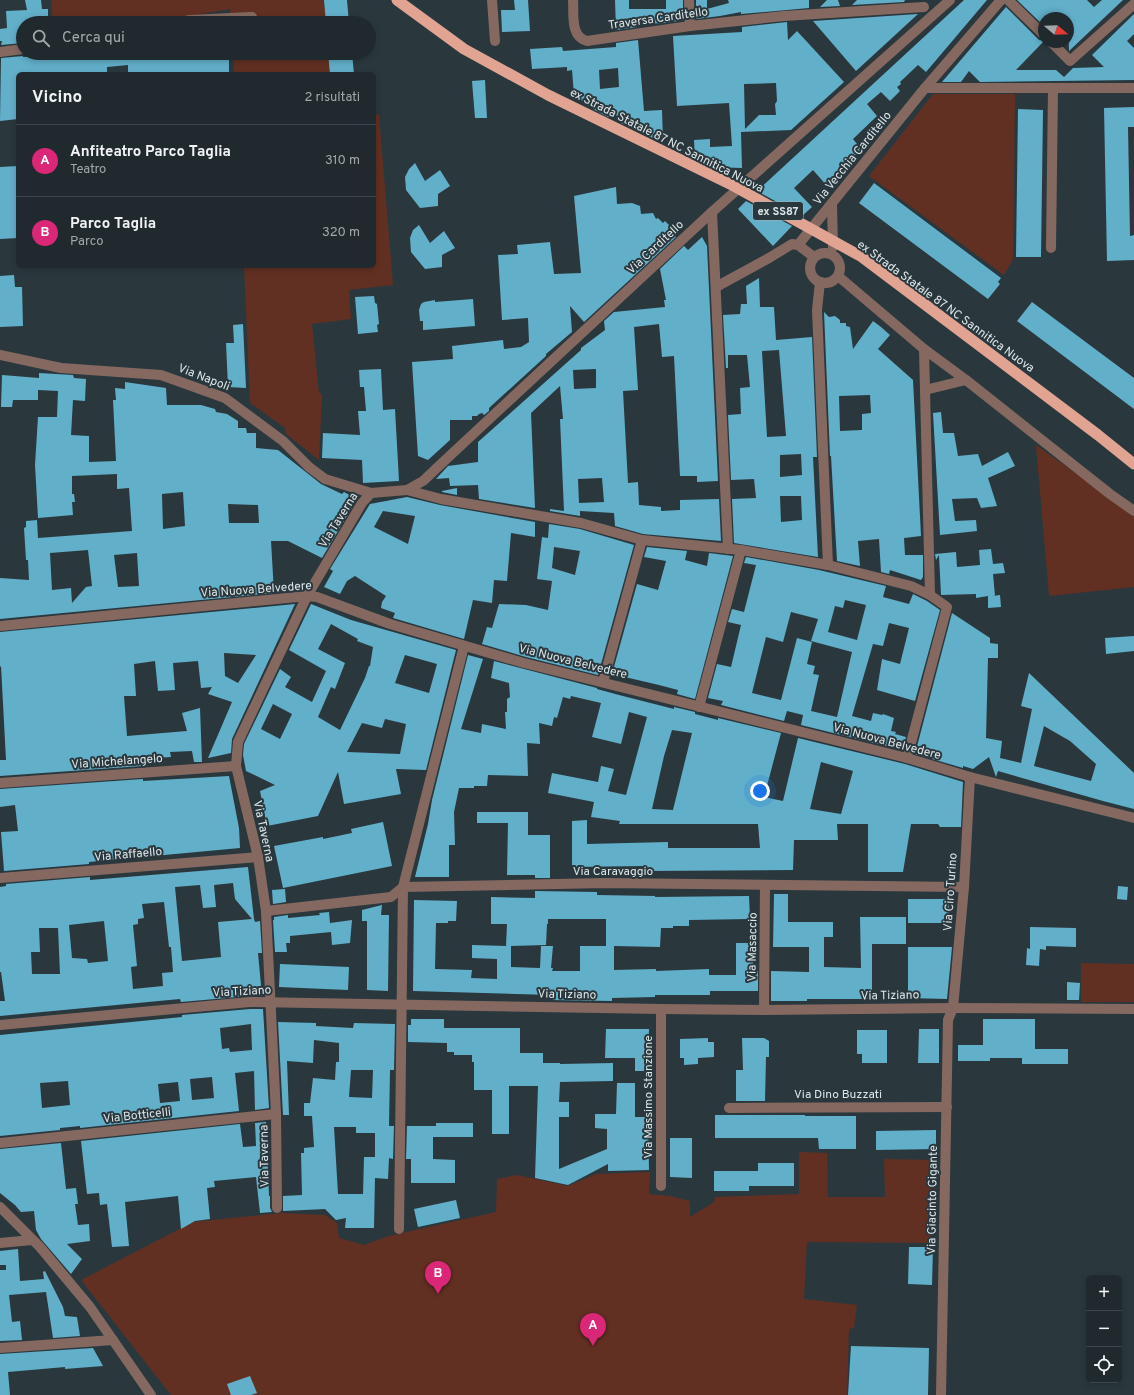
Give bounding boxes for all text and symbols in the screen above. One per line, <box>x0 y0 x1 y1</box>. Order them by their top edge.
street label: Traversa Carditello <box>607 4 709 34</box>
north arrow <box>1038 12 1074 48</box>
search box <box>16 16 376 60</box>
icon: search <box>30 27 52 49</box>
text: Cerca qui <box>62 29 125 48</box>
street label: ex Strada Statale 87 NC Sannitica Nuova <box>567 85 766 197</box>
text: Vicino <box>32 87 82 109</box>
text: 2 risultati <box>305 90 360 106</box>
street label: Via Vecchia Carditello <box>810 108 896 209</box>
text: Anfiteatro Parco Taglia <box>70 143 231 162</box>
text: A <box>40 153 50 169</box>
text: 310 m <box>325 153 360 169</box>
text: Teatro <box>70 162 106 178</box>
road number: ex SS87 <box>753 202 803 220</box>
text: Parco Taglia <box>70 215 156 234</box>
street label: Via Carditello <box>624 217 688 278</box>
text: B <box>41 225 49 241</box>
text: 320 m <box>322 225 360 241</box>
text: Parco <box>70 234 104 250</box>
street label: ex Strada Statale 87 NC Sannitica Nuova <box>854 237 1037 377</box>
street label: Via Napoli <box>175 361 232 395</box>
street label: Via Taverna <box>316 490 362 551</box>
street label: Via Nuova Belvedere <box>200 578 312 602</box>
street label: Via Nuova Belvedere <box>517 641 629 683</box>
street label: Via Nuova Belvedere <box>831 720 943 764</box>
street label: Via Michelangelo <box>71 751 164 773</box>
your location <box>750 781 770 801</box>
street label: Via Taverna <box>249 799 277 863</box>
street label: Via Raffaello <box>93 844 163 866</box>
street label: Via Ciro Turino <box>940 852 962 932</box>
street label: Via Caravaggio <box>573 864 654 880</box>
street label: Via Masaccio <box>744 912 762 982</box>
street label: Via Tiziano <box>212 982 272 1002</box>
street label: Via Tiziano <box>537 986 597 1004</box>
street label: Via Tiziano <box>860 987 920 1005</box>
street label: Via Massimo Stanzione <box>641 1035 657 1159</box>
street label: Via Dino Buzzati <box>794 1087 882 1103</box>
street label: Via Botticelli <box>102 1104 172 1128</box>
street label: Via Taverna <box>256 1125 274 1187</box>
street label: Via Giacinto Gigante <box>924 1145 942 1255</box>
pin: B <box>425 1261 451 1294</box>
map controls <box>1086 1275 1122 1383</box>
button: + <box>1086 1275 1122 1311</box>
button: − <box>1086 1311 1122 1347</box>
pin: A <box>580 1313 606 1346</box>
button: locate <box>1086 1347 1122 1383</box>

